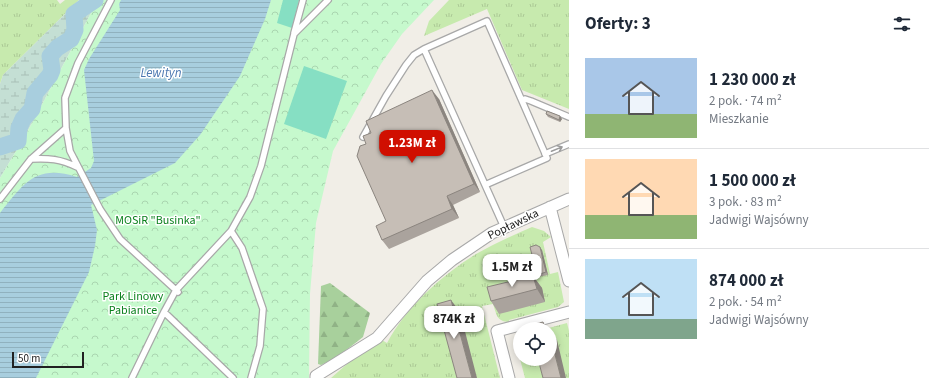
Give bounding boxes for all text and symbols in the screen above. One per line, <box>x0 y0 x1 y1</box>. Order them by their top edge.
text: Oferty: 3 <box>585 12 651 36</box>
icon: filters <box>891 13 913 35</box>
water label: Lewityn <box>140 64 182 82</box>
text: 1 230 000 zł <box>709 68 796 92</box>
icon: home <box>617 74 665 122</box>
text: 2 pok. · 74 m² <box>709 92 782 110</box>
text: Mieszkanie <box>709 110 769 128</box>
pin: 1.23M zł <box>371 130 453 164</box>
text: 1.23M zł <box>388 134 436 152</box>
one-way arrow <box>551 145 563 152</box>
text: 1 500 000 zł <box>709 169 796 193</box>
icon: home <box>617 175 665 223</box>
text: 3 pok. · 83 m² <box>709 193 782 211</box>
street label: Popławska <box>485 205 542 244</box>
text: Jadwigi Wajsówny <box>709 211 809 229</box>
park label: MOSiR "Businka" <box>115 212 201 229</box>
pin: 1.5M zł <box>475 254 549 288</box>
text: 1.5M zł <box>492 258 532 276</box>
text: 874 000 zł <box>709 269 784 293</box>
icon: home <box>617 275 665 323</box>
park label: Park Linowy Pabianice <box>103 288 164 319</box>
text: 2 pok. · 54 m² <box>709 293 782 311</box>
pin: 874K zł <box>417 306 491 340</box>
text: 874K zł <box>433 310 475 328</box>
text: Jadwigi Wajsówny <box>709 311 809 329</box>
map controls <box>513 322 557 366</box>
button: locate <box>513 322 557 366</box>
scale bar <box>12 350 84 369</box>
text: 50 m <box>18 351 40 366</box>

